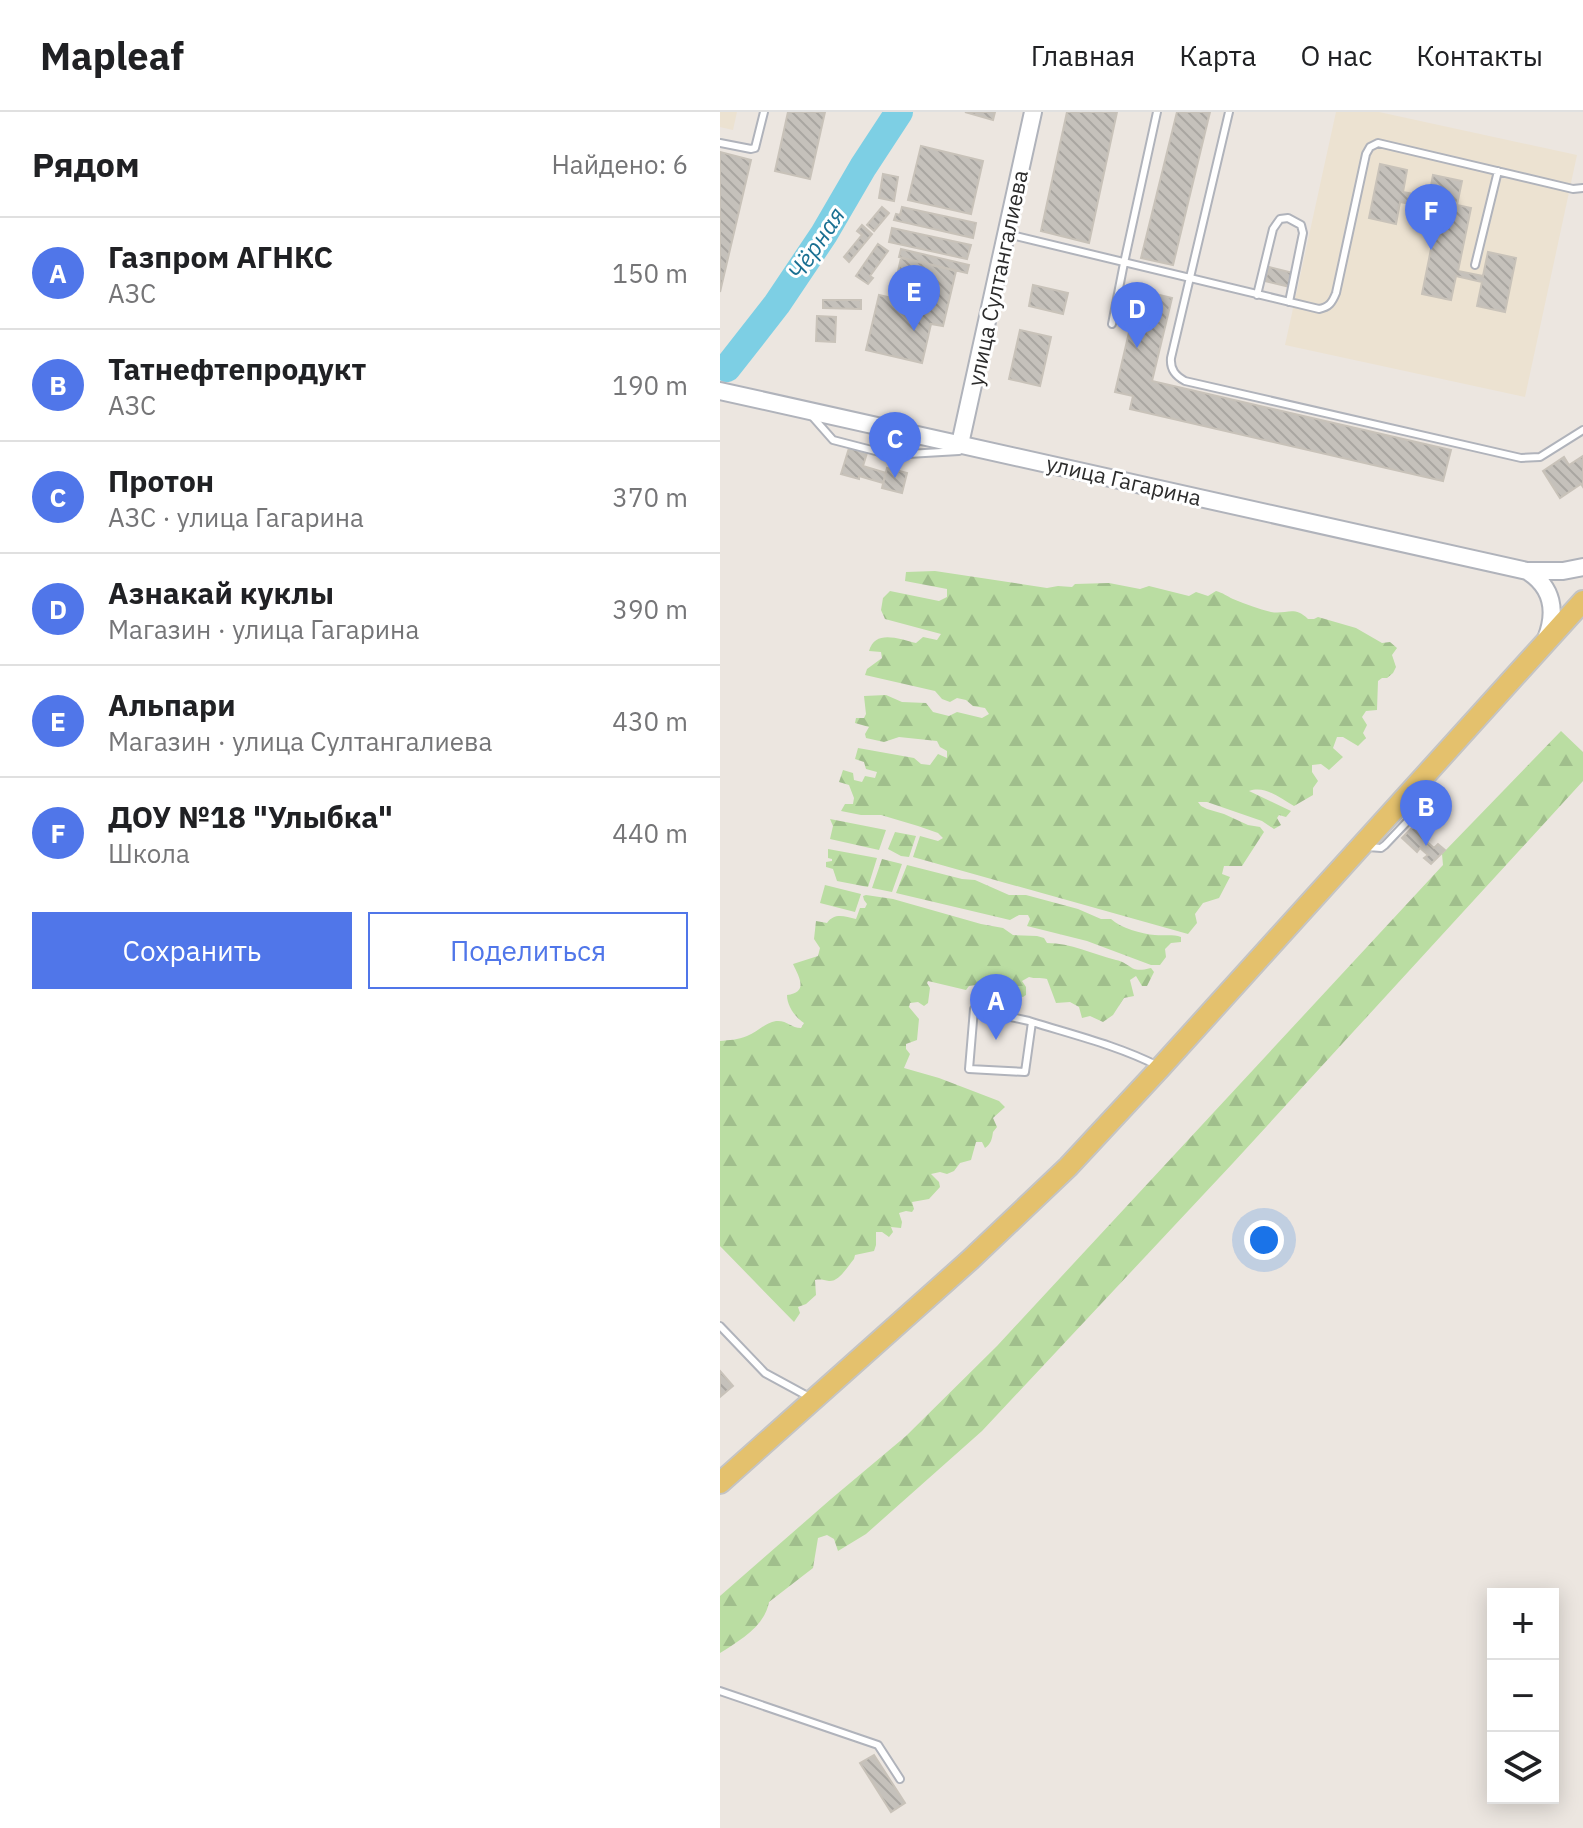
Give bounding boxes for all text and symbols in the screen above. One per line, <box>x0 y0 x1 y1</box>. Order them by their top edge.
text: Mapleaf <box>40 31 184 80</box>
text: Главная <box>1031 37 1135 74</box>
text: Карта <box>1179 37 1256 74</box>
text: О нас <box>1300 37 1372 74</box>
text: Контакты <box>1416 37 1543 74</box>
text: Рядом <box>32 142 140 186</box>
text: Найдено: 6 <box>551 147 688 181</box>
street label: улица Султангалиева <box>960 167 1034 389</box>
pin: F <box>1405 184 1457 250</box>
water label: Чёрная <box>780 200 852 286</box>
text: Газпром АГНКС <box>108 237 333 276</box>
text: A <box>49 256 67 290</box>
text: 150 m <box>612 256 688 290</box>
pin: E <box>888 265 940 331</box>
text: АЗС <box>108 276 156 310</box>
pin: D <box>1111 282 1163 348</box>
text: Татнефтепродукт <box>108 349 366 388</box>
text: B <box>49 368 67 402</box>
text: 190 m <box>612 368 688 402</box>
text: АЗС <box>108 388 156 422</box>
pin: C <box>869 412 921 478</box>
street label: улица Гагарина <box>1044 448 1205 512</box>
text: Протон <box>108 461 214 500</box>
text: C <box>50 480 66 514</box>
text: 370 m <box>612 480 688 514</box>
text: АЗС · улица Гагарина <box>108 500 364 534</box>
text: Азнакай куклы <box>108 573 334 612</box>
text: D <box>49 592 67 626</box>
text: 390 m <box>612 592 688 626</box>
text: Магазин · улица Гагарина <box>108 612 419 646</box>
text: Альпари <box>108 685 236 724</box>
text: E <box>50 704 66 738</box>
text: 430 m <box>612 704 688 738</box>
text: Магазин · улица Султангалиева <box>108 724 492 758</box>
pin: B <box>1400 780 1452 846</box>
text: ДОУ №18 "Улыбка" <box>108 797 393 836</box>
text: F <box>50 816 66 850</box>
text: 440 m <box>612 816 688 850</box>
text: Школа <box>108 836 190 870</box>
button: Сохранить <box>32 912 352 989</box>
button: Поделиться <box>368 912 688 989</box>
pin: A <box>970 974 1022 1040</box>
your location <box>1244 1220 1284 1260</box>
map controls <box>1487 1588 1559 1804</box>
button: + <box>1487 1588 1559 1660</box>
button: − <box>1487 1660 1559 1732</box>
button: layers <box>1487 1732 1559 1804</box>

